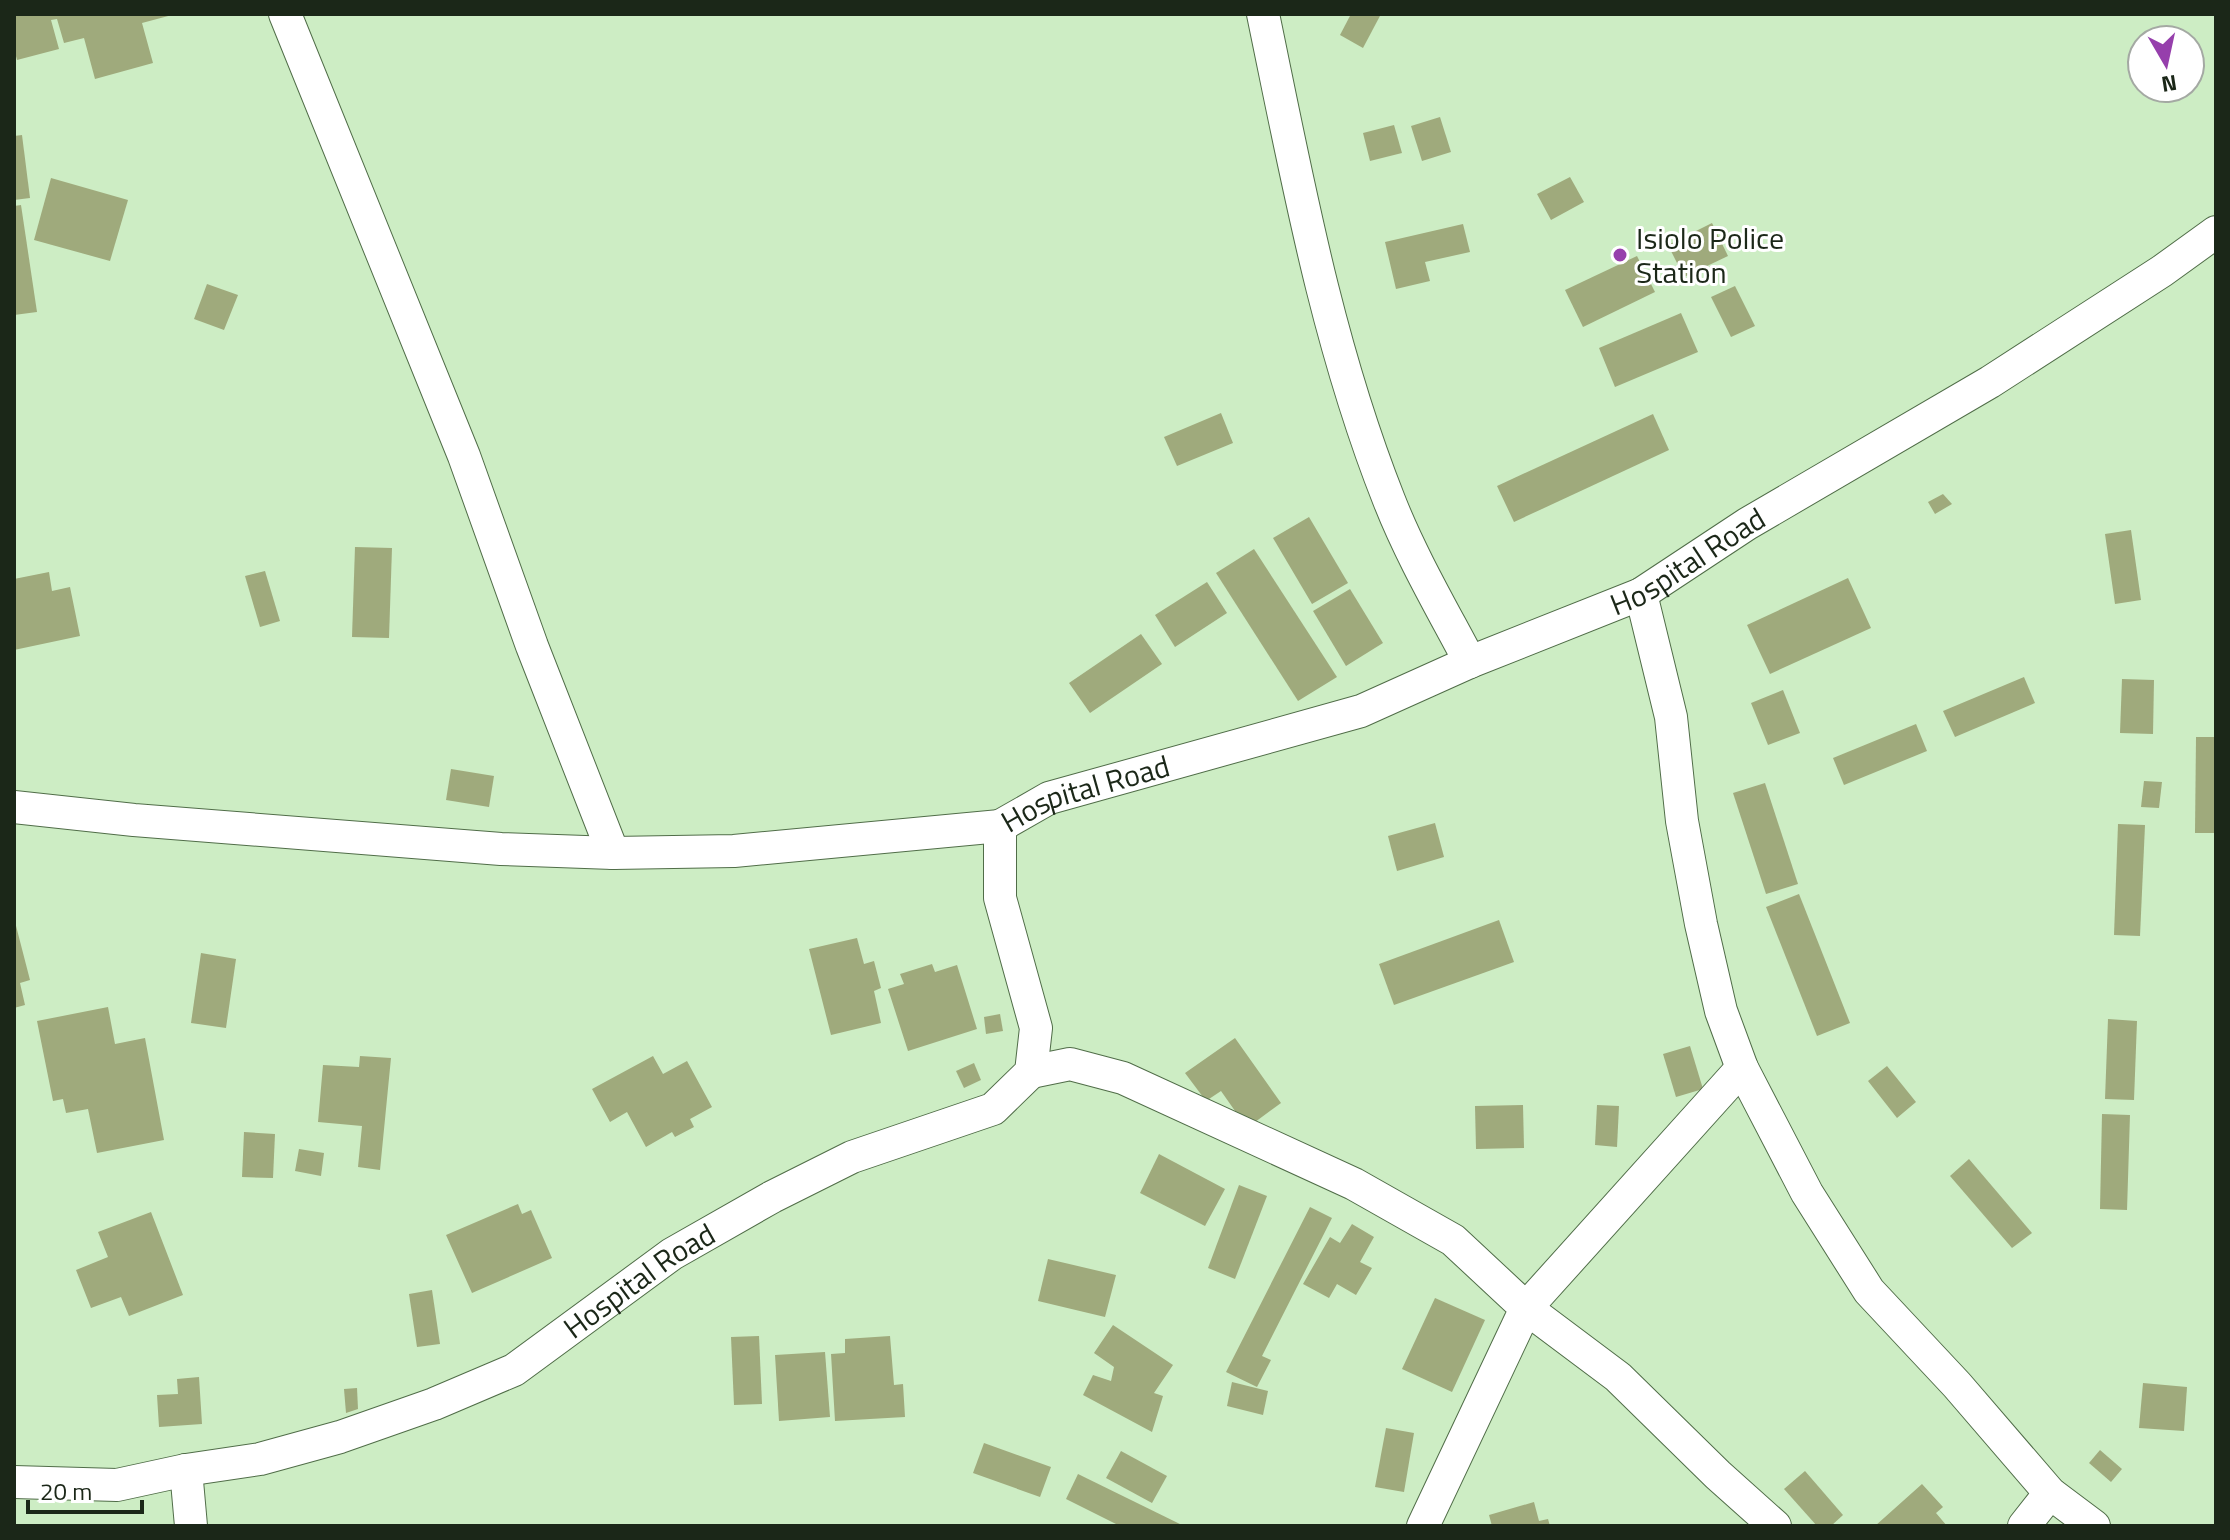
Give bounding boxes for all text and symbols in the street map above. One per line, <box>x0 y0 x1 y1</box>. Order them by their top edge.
north arrow <box>2126 24 2206 104</box>
text: N <box>2159 66 2179 102</box>
place label: Isiolo Police Station <box>1636 215 1784 295</box>
marker: Isiolo Police Station <box>1611 246 1629 264</box>
street label: Hospital Road <box>1603 495 1774 627</box>
street label: Hospital Road <box>992 743 1175 844</box>
street label: Hospital Road <box>553 1211 724 1350</box>
scale bar <box>28 1464 142 1514</box>
text: 20 m <box>40 1473 92 1509</box>

